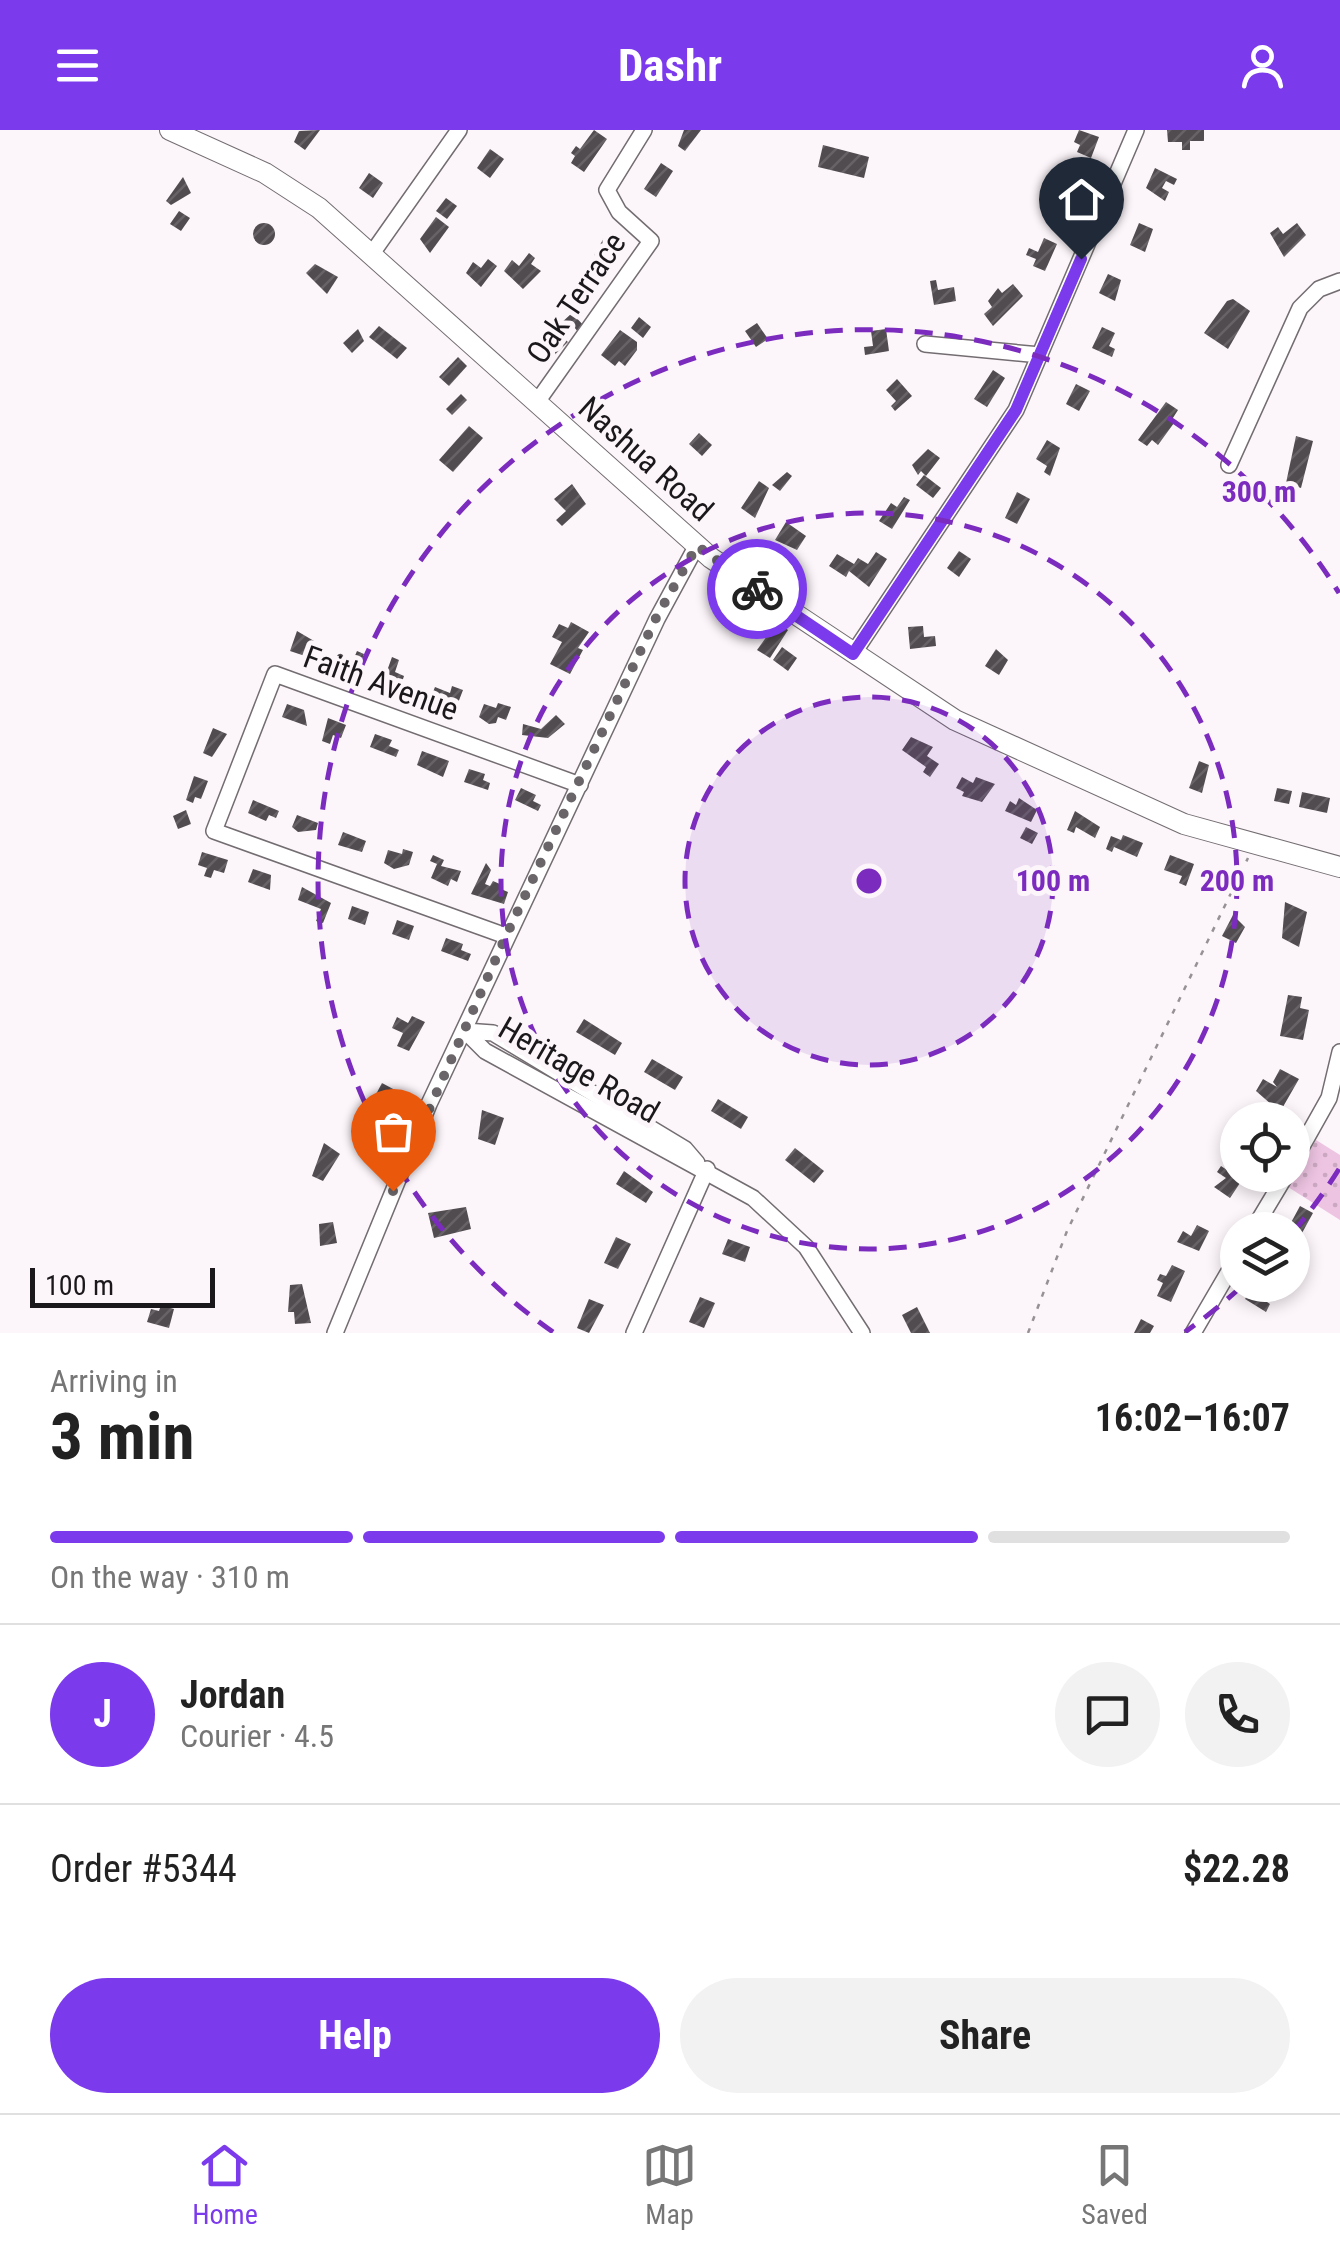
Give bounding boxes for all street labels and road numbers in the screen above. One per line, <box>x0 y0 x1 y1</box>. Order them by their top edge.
street label: Oak Terrace <box>518 225 634 371</box>
street label: Nashua Road <box>571 389 721 529</box>
street label: Faith Avenue <box>298 637 464 729</box>
street label: Heritage Road <box>492 1009 666 1131</box>

